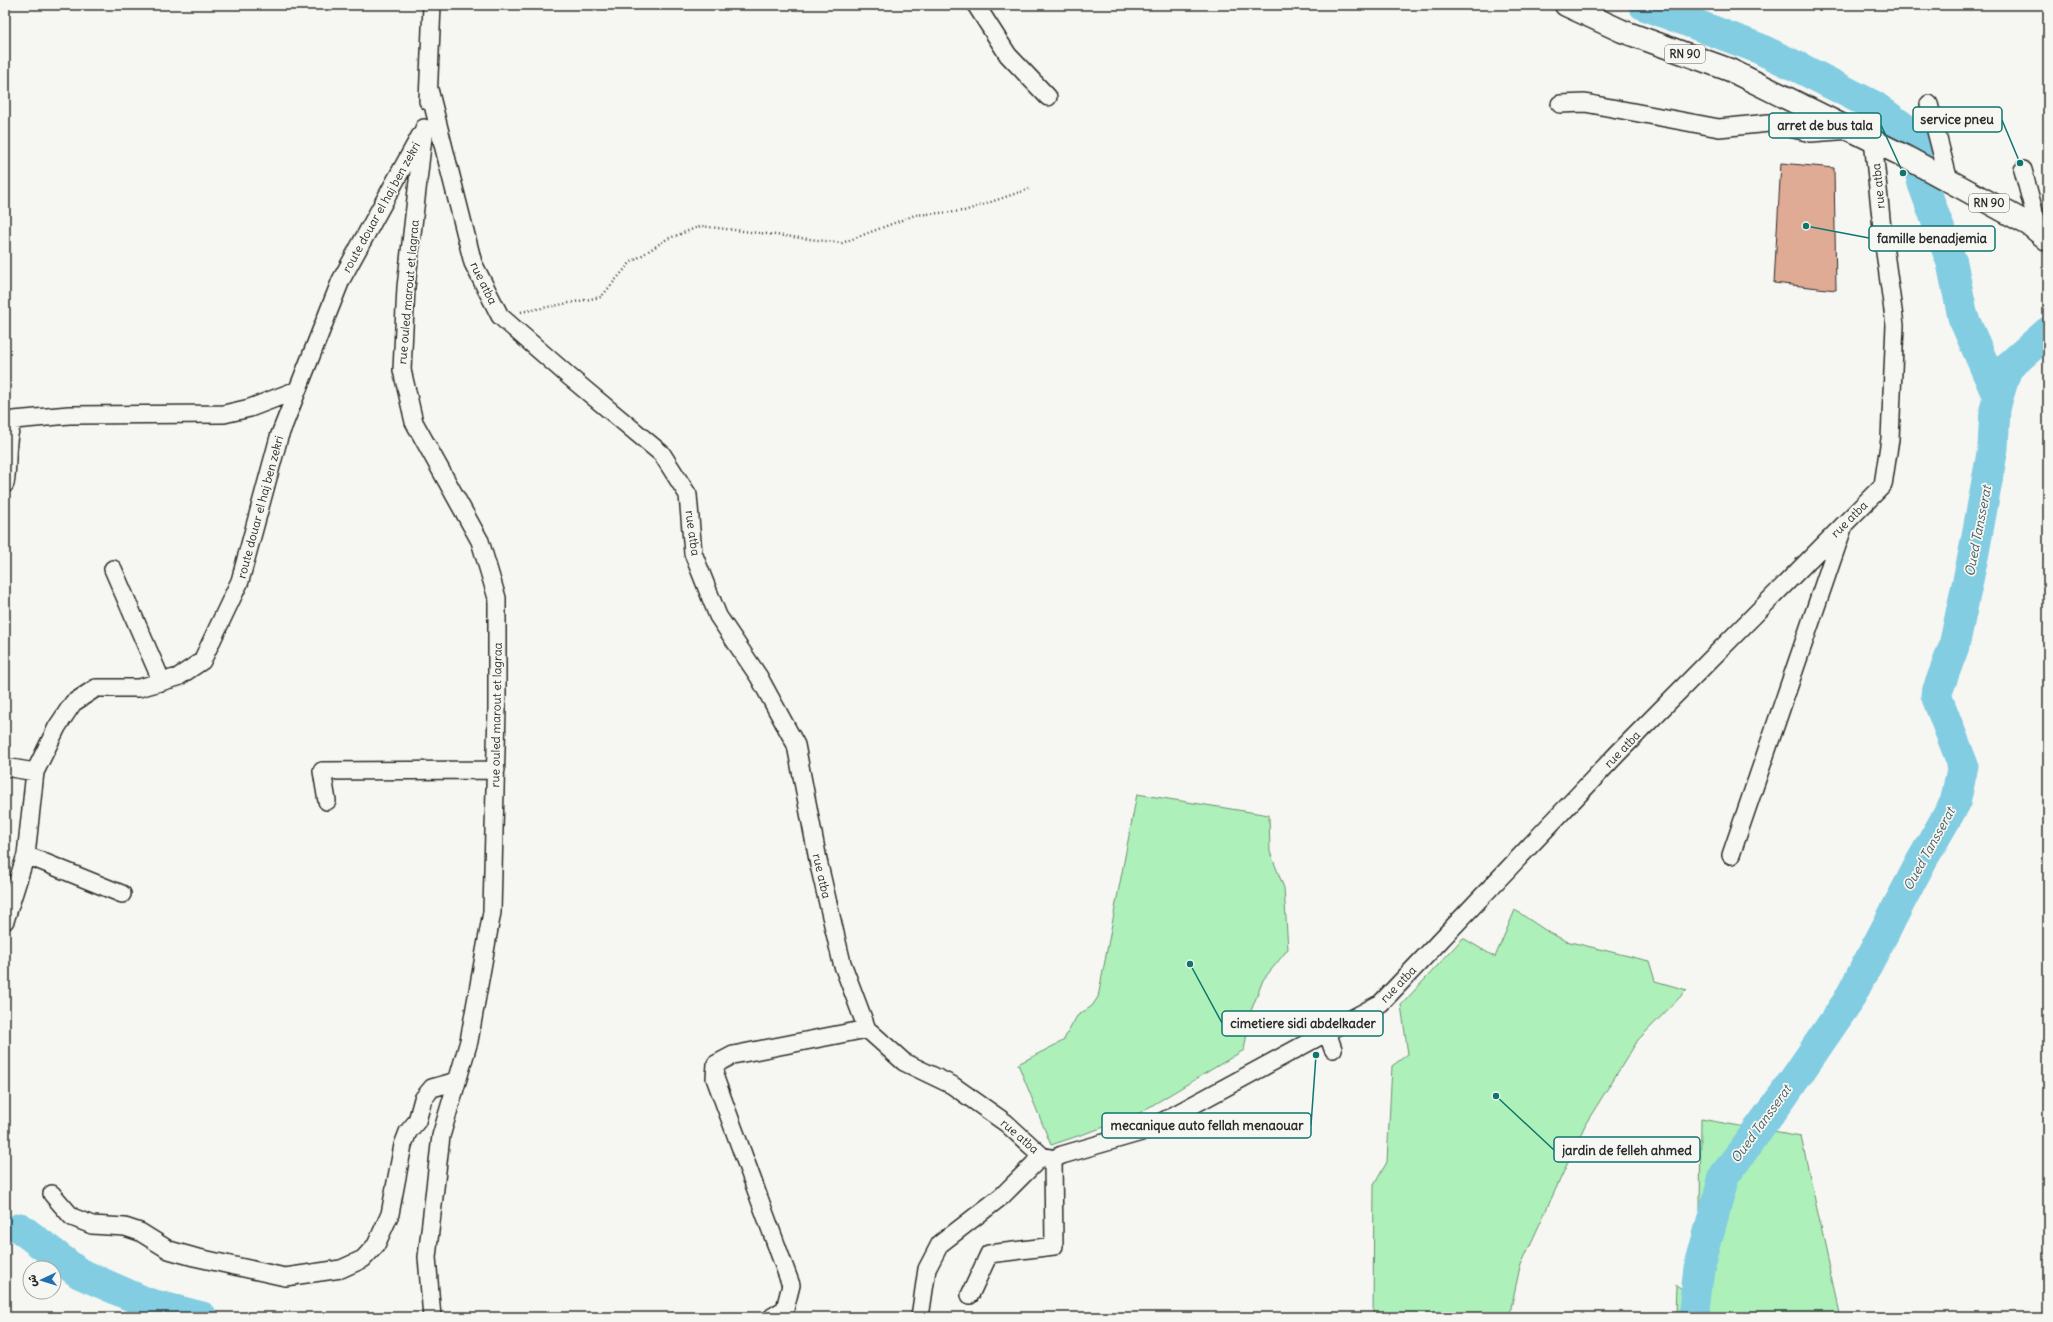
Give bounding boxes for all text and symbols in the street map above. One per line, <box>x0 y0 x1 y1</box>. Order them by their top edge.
road number: RN 90 <box>1665 45 1705 63</box>
callout: service pneu <box>1913 107 2002 132</box>
text: service pneu <box>1920 111 1994 128</box>
callout: arret de bus tala <box>1769 113 1881 138</box>
text: arret de bus tala <box>1777 117 1873 134</box>
street label: route douar el haj ben zekri <box>339 139 423 275</box>
street label: rue atba <box>1868 162 1888 209</box>
road number: RN 90 <box>1969 194 2009 212</box>
street label: rue ouled marout et lagraa <box>394 219 422 365</box>
callout: famille benadjemia <box>1869 226 1995 251</box>
text: famille benadjemia <box>1877 230 1988 247</box>
street label: rue atba <box>467 259 501 307</box>
street label: route douar el haj ben zekri <box>234 434 286 580</box>
water label: Oued Tansserat <box>1961 483 1995 578</box>
street label: rue atba <box>1828 497 1871 540</box>
street label: rue atba <box>682 509 704 557</box>
street label: rue ouled marout et lagraa <box>487 642 505 788</box>
street label: rue atba <box>1601 727 1643 771</box>
water label: Oued Tansserat <box>1899 803 1960 893</box>
street label: rue atba <box>810 852 834 900</box>
street label: rue atba <box>1377 962 1419 1006</box>
callout: cimetiere sidi abdelkader <box>1222 1011 1383 1036</box>
text: cimetiere sidi abdelkader <box>1230 1015 1377 1032</box>
water label: Oued Tansserat <box>1727 1080 1796 1166</box>
callout: mecanique auto fellah menaouar <box>1102 1113 1311 1138</box>
street label: rue atba <box>998 1115 1042 1157</box>
text: mecanique auto fellah menaouar <box>1111 1117 1304 1134</box>
callout: jardin de felleh ahmed <box>1554 1137 1700 1162</box>
text: jardin de felleh ahmed <box>1561 1142 1692 1159</box>
north arrow <box>22 1260 62 1300</box>
text: ش <box>25 1274 39 1287</box>

